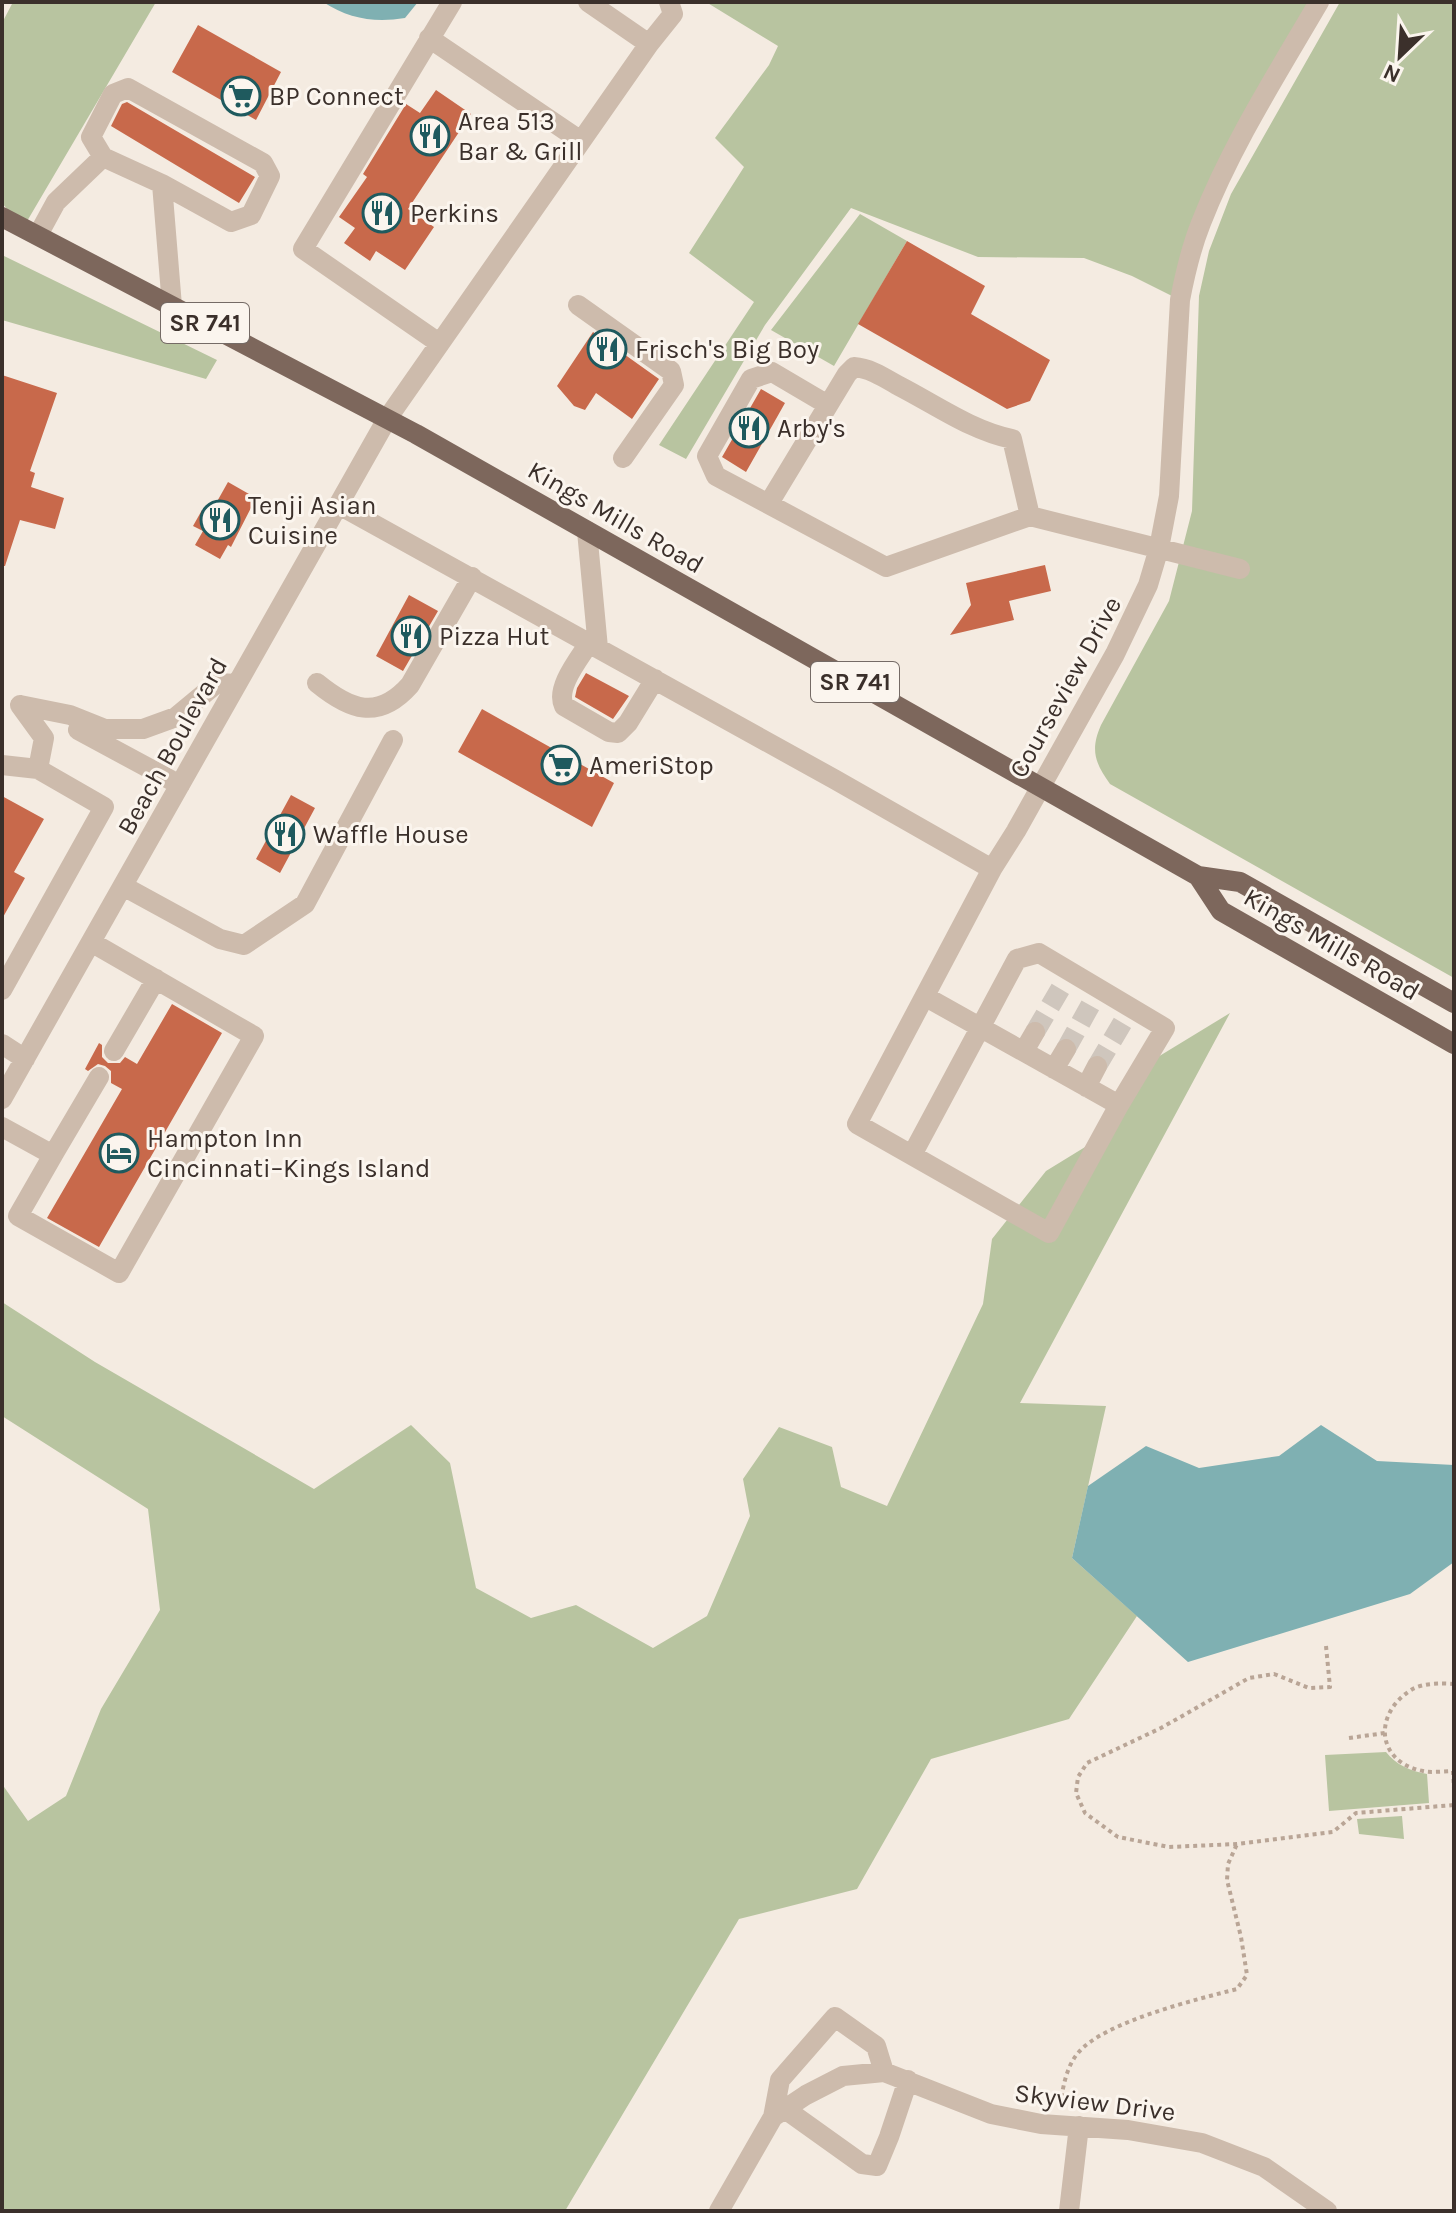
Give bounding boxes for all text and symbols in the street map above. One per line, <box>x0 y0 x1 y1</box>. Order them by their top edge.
north arrow <box>1360 16 1440 96</box>
text: N <box>1379 58 1405 88</box>
supermarket icon: BP Connect <box>220 75 262 117</box>
place label: BP Connect <box>269 81 404 112</box>
place label: Area 513 Bar & Grill <box>458 106 582 167</box>
restaurant icon: Area 513 Bar & Grill <box>409 115 451 157</box>
restaurant icon: Perkins <box>361 192 403 234</box>
place label: Perkins <box>410 198 499 229</box>
road number: SR 741 <box>161 303 249 343</box>
restaurant icon: Frisch's Big Boy <box>586 328 628 370</box>
place label: Frisch's Big Boy <box>635 334 819 365</box>
restaurant icon: Arby's <box>728 407 770 449</box>
place label: Arby's <box>777 413 846 444</box>
street label: Kings Mills Road <box>522 455 709 580</box>
place label: Tenji Asian Cuisine <box>248 490 377 551</box>
restaurant icon: Tenji Asian Cuisine <box>199 499 241 541</box>
street label: Courseview Drive <box>1003 591 1128 783</box>
restaurant icon: Pizza Hut <box>390 615 432 657</box>
place label: Pizza Hut <box>439 621 549 652</box>
street label: Beach Boulevard <box>111 652 234 840</box>
road number: SR 741 <box>811 662 899 702</box>
supermarket icon: AmeriStop <box>540 744 582 786</box>
place label: AmeriStop <box>589 750 714 781</box>
restaurant icon: Waffle House <box>264 813 306 855</box>
place label: Waffle House <box>313 819 469 850</box>
street label: Kings Mills Road <box>1238 882 1425 1007</box>
place label: Hampton Inn Cincinnati–Kings Island <box>147 1123 430 1184</box>
hotel icon: Hampton Inn Cincinnati–Kings Island <box>98 1132 140 1174</box>
street label: Skyview Drive <box>1013 2077 1177 2128</box>

